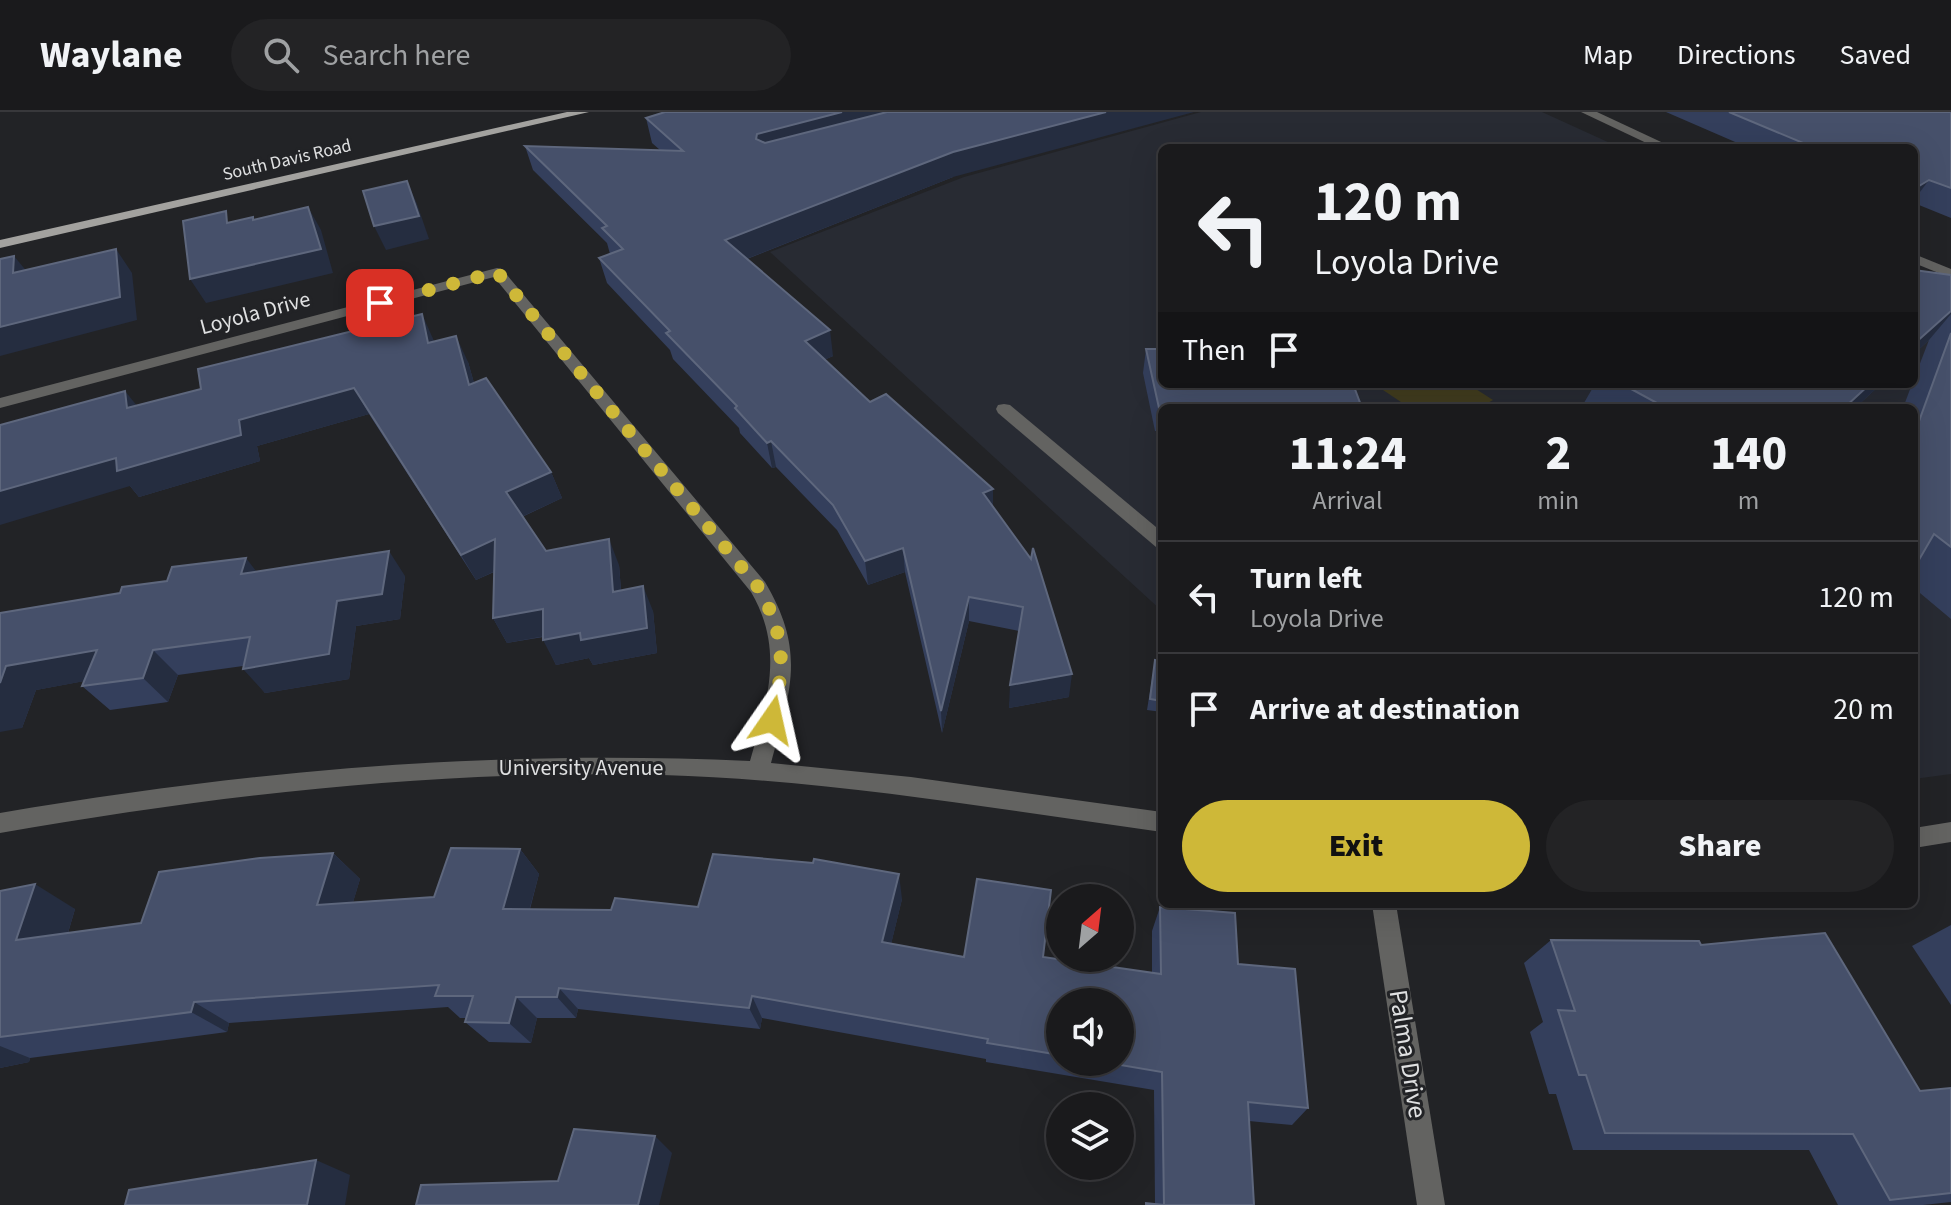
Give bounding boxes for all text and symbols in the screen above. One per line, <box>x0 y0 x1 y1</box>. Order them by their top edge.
search box <box>231 19 791 91</box>
text: Waylane <box>40 28 183 82</box>
icon: search <box>259 33 303 77</box>
text: Search here <box>323 34 471 77</box>
text: Map <box>1583 35 1633 75</box>
text: Directions <box>1677 35 1796 75</box>
text: Saved <box>1840 35 1911 75</box>
street label: South Davis Road <box>220 133 354 187</box>
text: 120 m <box>1314 163 1462 242</box>
icon: left <box>1182 176 1286 280</box>
text: Loyola Drive <box>1314 237 1499 288</box>
pin <box>346 269 414 337</box>
icon: arrive <box>358 281 402 325</box>
street label: Loyola Drive <box>196 283 314 343</box>
icon: arrive <box>1262 328 1306 372</box>
text: Then <box>1182 329 1246 372</box>
text: 11:24 <box>1289 420 1406 488</box>
text: 2 <box>1545 420 1571 488</box>
text: 140 <box>1710 420 1787 488</box>
text: Arrival <box>1313 482 1383 519</box>
text: min <box>1537 482 1579 519</box>
text: m <box>1738 482 1759 519</box>
text: Turn left <box>1250 557 1362 600</box>
icon: left <box>1182 575 1226 619</box>
text: 120 m <box>1818 576 1894 619</box>
text: Loyola Drive <box>1250 600 1384 637</box>
position arrow <box>730 678 814 762</box>
icon: arrive <box>1182 687 1226 731</box>
text: Arrive at destination <box>1250 688 1520 731</box>
text: 20 m <box>1833 688 1894 731</box>
street label: University Avenue <box>499 752 664 784</box>
button: Exit <box>1182 800 1530 892</box>
button: Share <box>1546 800 1894 892</box>
north arrow <box>1046 884 1134 972</box>
map controls <box>1046 884 1134 1180</box>
street label: Palma Drive <box>1380 987 1436 1121</box>
button: sound <box>1046 988 1134 1076</box>
button: layers <box>1046 1092 1134 1180</box>

